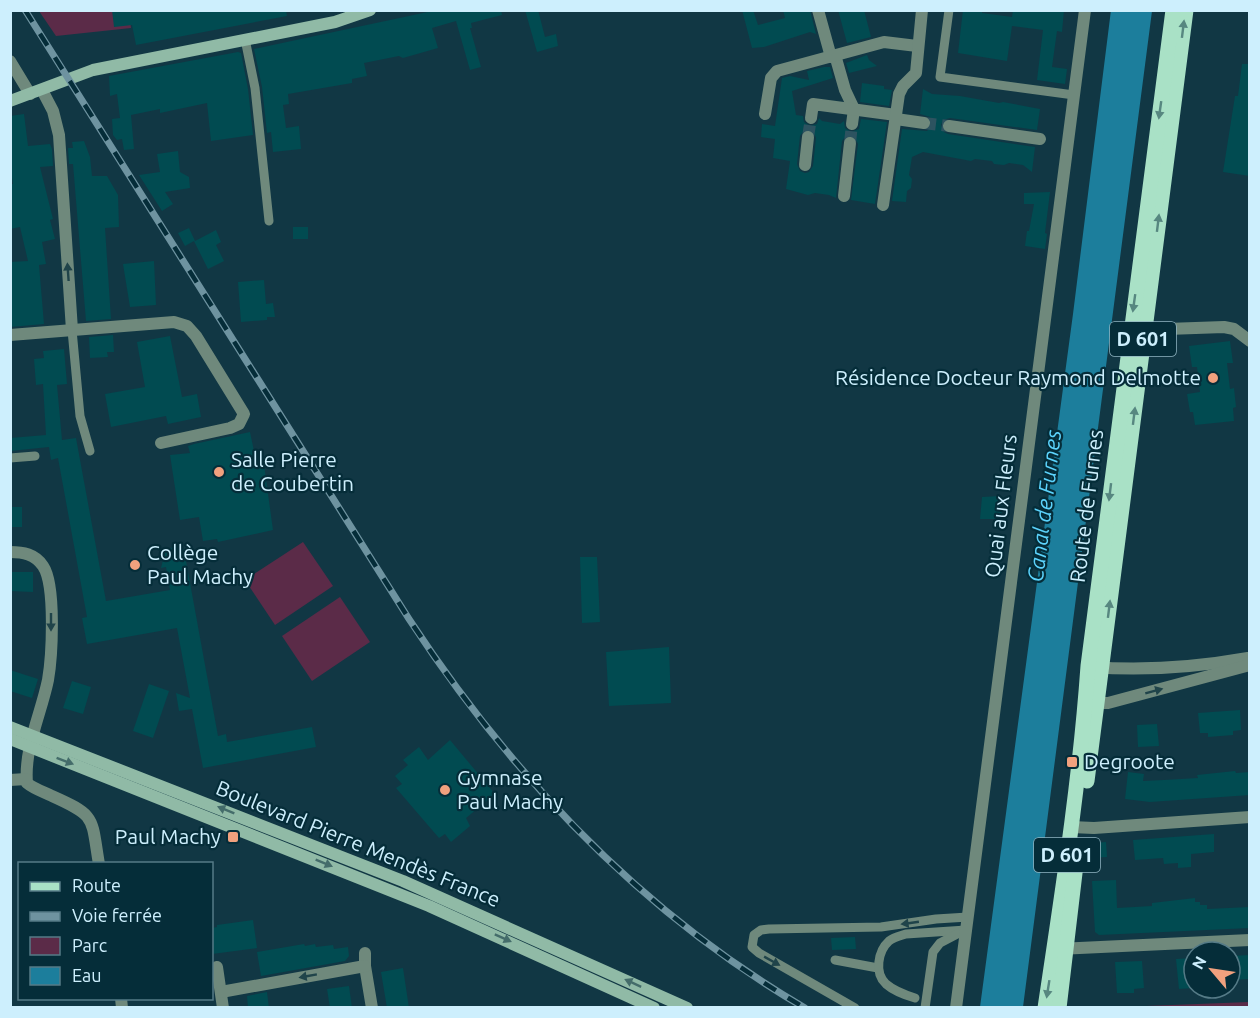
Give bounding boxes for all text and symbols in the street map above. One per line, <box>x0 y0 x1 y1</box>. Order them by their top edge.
one-way arrow <box>1179 20 1188 39</box>
one-way arrow <box>1155 101 1165 120</box>
one-way arrow <box>1154 213 1163 232</box>
one-way arrow <box>63 262 73 281</box>
one-way arrow <box>1130 294 1139 313</box>
road number: D 601 <box>1110 322 1176 356</box>
place label: Résidence Docteur Raymond Delmotte <box>835 365 1201 389</box>
marker: Résidence Docteur Raymond Delmotte <box>1206 371 1220 385</box>
one-way arrow <box>1129 406 1138 425</box>
water label: Canal de Furnes <box>1022 428 1065 584</box>
street label: Route de Furnes <box>1065 428 1107 584</box>
street label: Quai aux Fleurs <box>979 433 1021 579</box>
place label: Salle Pierre de Coubertin <box>231 447 354 495</box>
marker: Salle Pierre de Coubertin <box>212 465 226 479</box>
one-way arrow <box>1106 483 1115 502</box>
place label: Collège Paul Machy <box>147 540 253 588</box>
marker: Collège Paul Machy <box>128 558 142 572</box>
one-way arrow <box>1104 600 1113 619</box>
one-way arrow <box>46 613 56 632</box>
one-way arrow <box>1145 685 1163 695</box>
place label: Degroote <box>1084 749 1175 773</box>
marker: Degroote <box>1065 755 1079 769</box>
one-way arrow <box>56 757 74 766</box>
place label: Gymnase Paul Machy <box>457 765 563 813</box>
street label: Boulevard Pierre Mendès France <box>213 775 504 911</box>
marker: Gymnase Paul Machy <box>438 783 452 797</box>
one-way arrow <box>216 805 234 815</box>
place label: Paul Machy <box>115 824 221 848</box>
marker: Paul Machy <box>226 830 240 844</box>
road number: D 601 <box>1034 838 1100 872</box>
one-way arrow <box>315 858 333 868</box>
legend <box>18 862 213 1000</box>
text: Route <box>72 875 121 895</box>
text: Voie ferrée <box>72 905 162 925</box>
one-way arrow <box>900 918 919 927</box>
one-way arrow <box>495 934 512 943</box>
text: Parc <box>72 935 107 955</box>
north arrow <box>1182 940 1242 1000</box>
text: N <box>1188 953 1210 972</box>
one-way arrow <box>764 956 781 966</box>
text: Eau <box>72 965 102 985</box>
one-way arrow <box>298 972 317 981</box>
one-way arrow <box>624 978 642 988</box>
one-way arrow <box>1043 980 1052 999</box>

